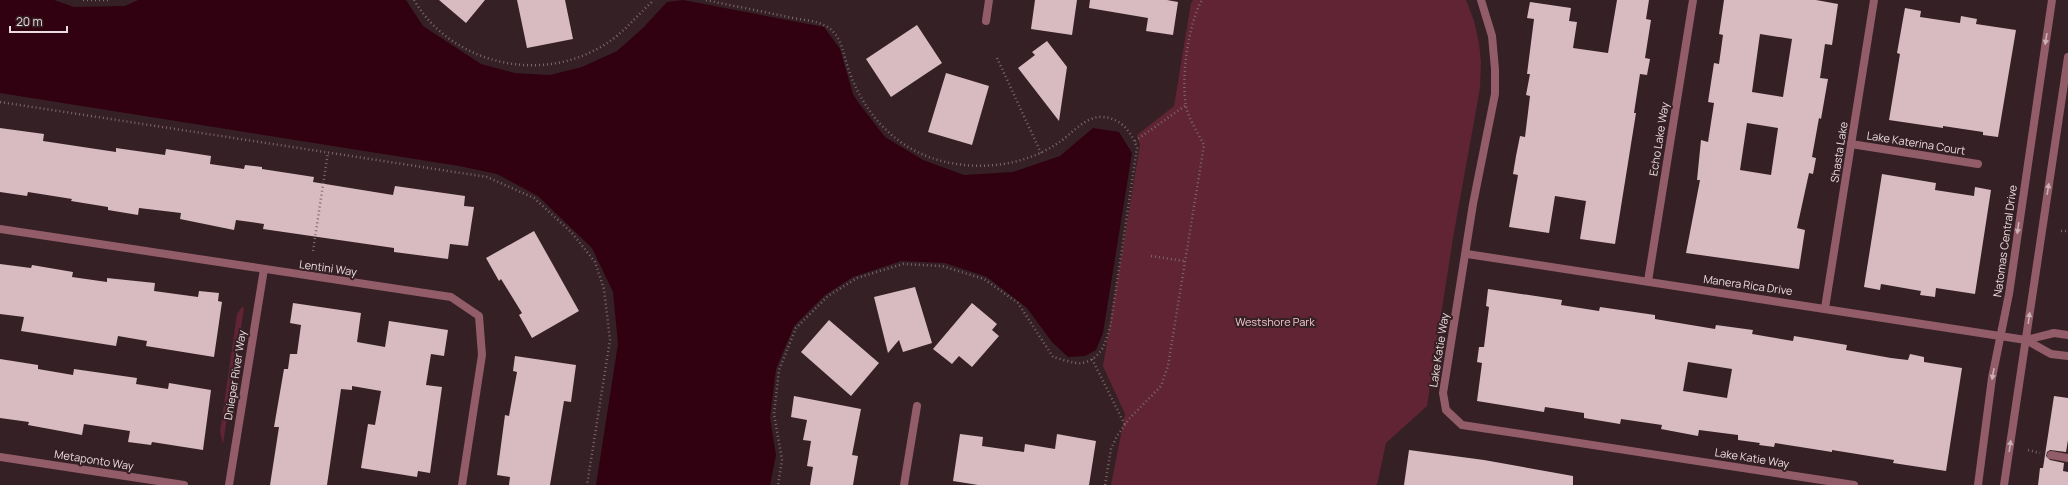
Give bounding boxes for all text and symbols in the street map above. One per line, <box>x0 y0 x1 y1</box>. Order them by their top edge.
scale bar <box>10 8 67 34</box>
text: 20 m <box>16 13 43 30</box>
one-way arrow <box>2043 32 2049 45</box>
street label: Echo Lake Way <box>1645 101 1672 177</box>
street label: Shasta Lake <box>1826 120 1851 183</box>
street label: Lake Katerina Court <box>1866 127 1966 158</box>
street label: Natomas Central Drive <box>1989 183 2020 298</box>
one-way arrow <box>2045 183 2051 195</box>
one-way arrow <box>2015 222 2021 235</box>
street label: Lentini Way <box>298 256 358 279</box>
street label: Manera Rica Drive <box>1702 271 1794 298</box>
street label: Lake Katie Way <box>1425 311 1452 388</box>
one-way arrow <box>2026 312 2032 324</box>
park label: Westshore Park <box>1235 314 1315 329</box>
street label: Dnieper River Way <box>220 329 249 421</box>
one-way arrow <box>1990 368 1996 380</box>
one-way arrow <box>2007 440 2013 453</box>
street label: Lake Katie Way <box>1714 444 1791 471</box>
street label: Metaponto Way <box>53 446 135 473</box>

